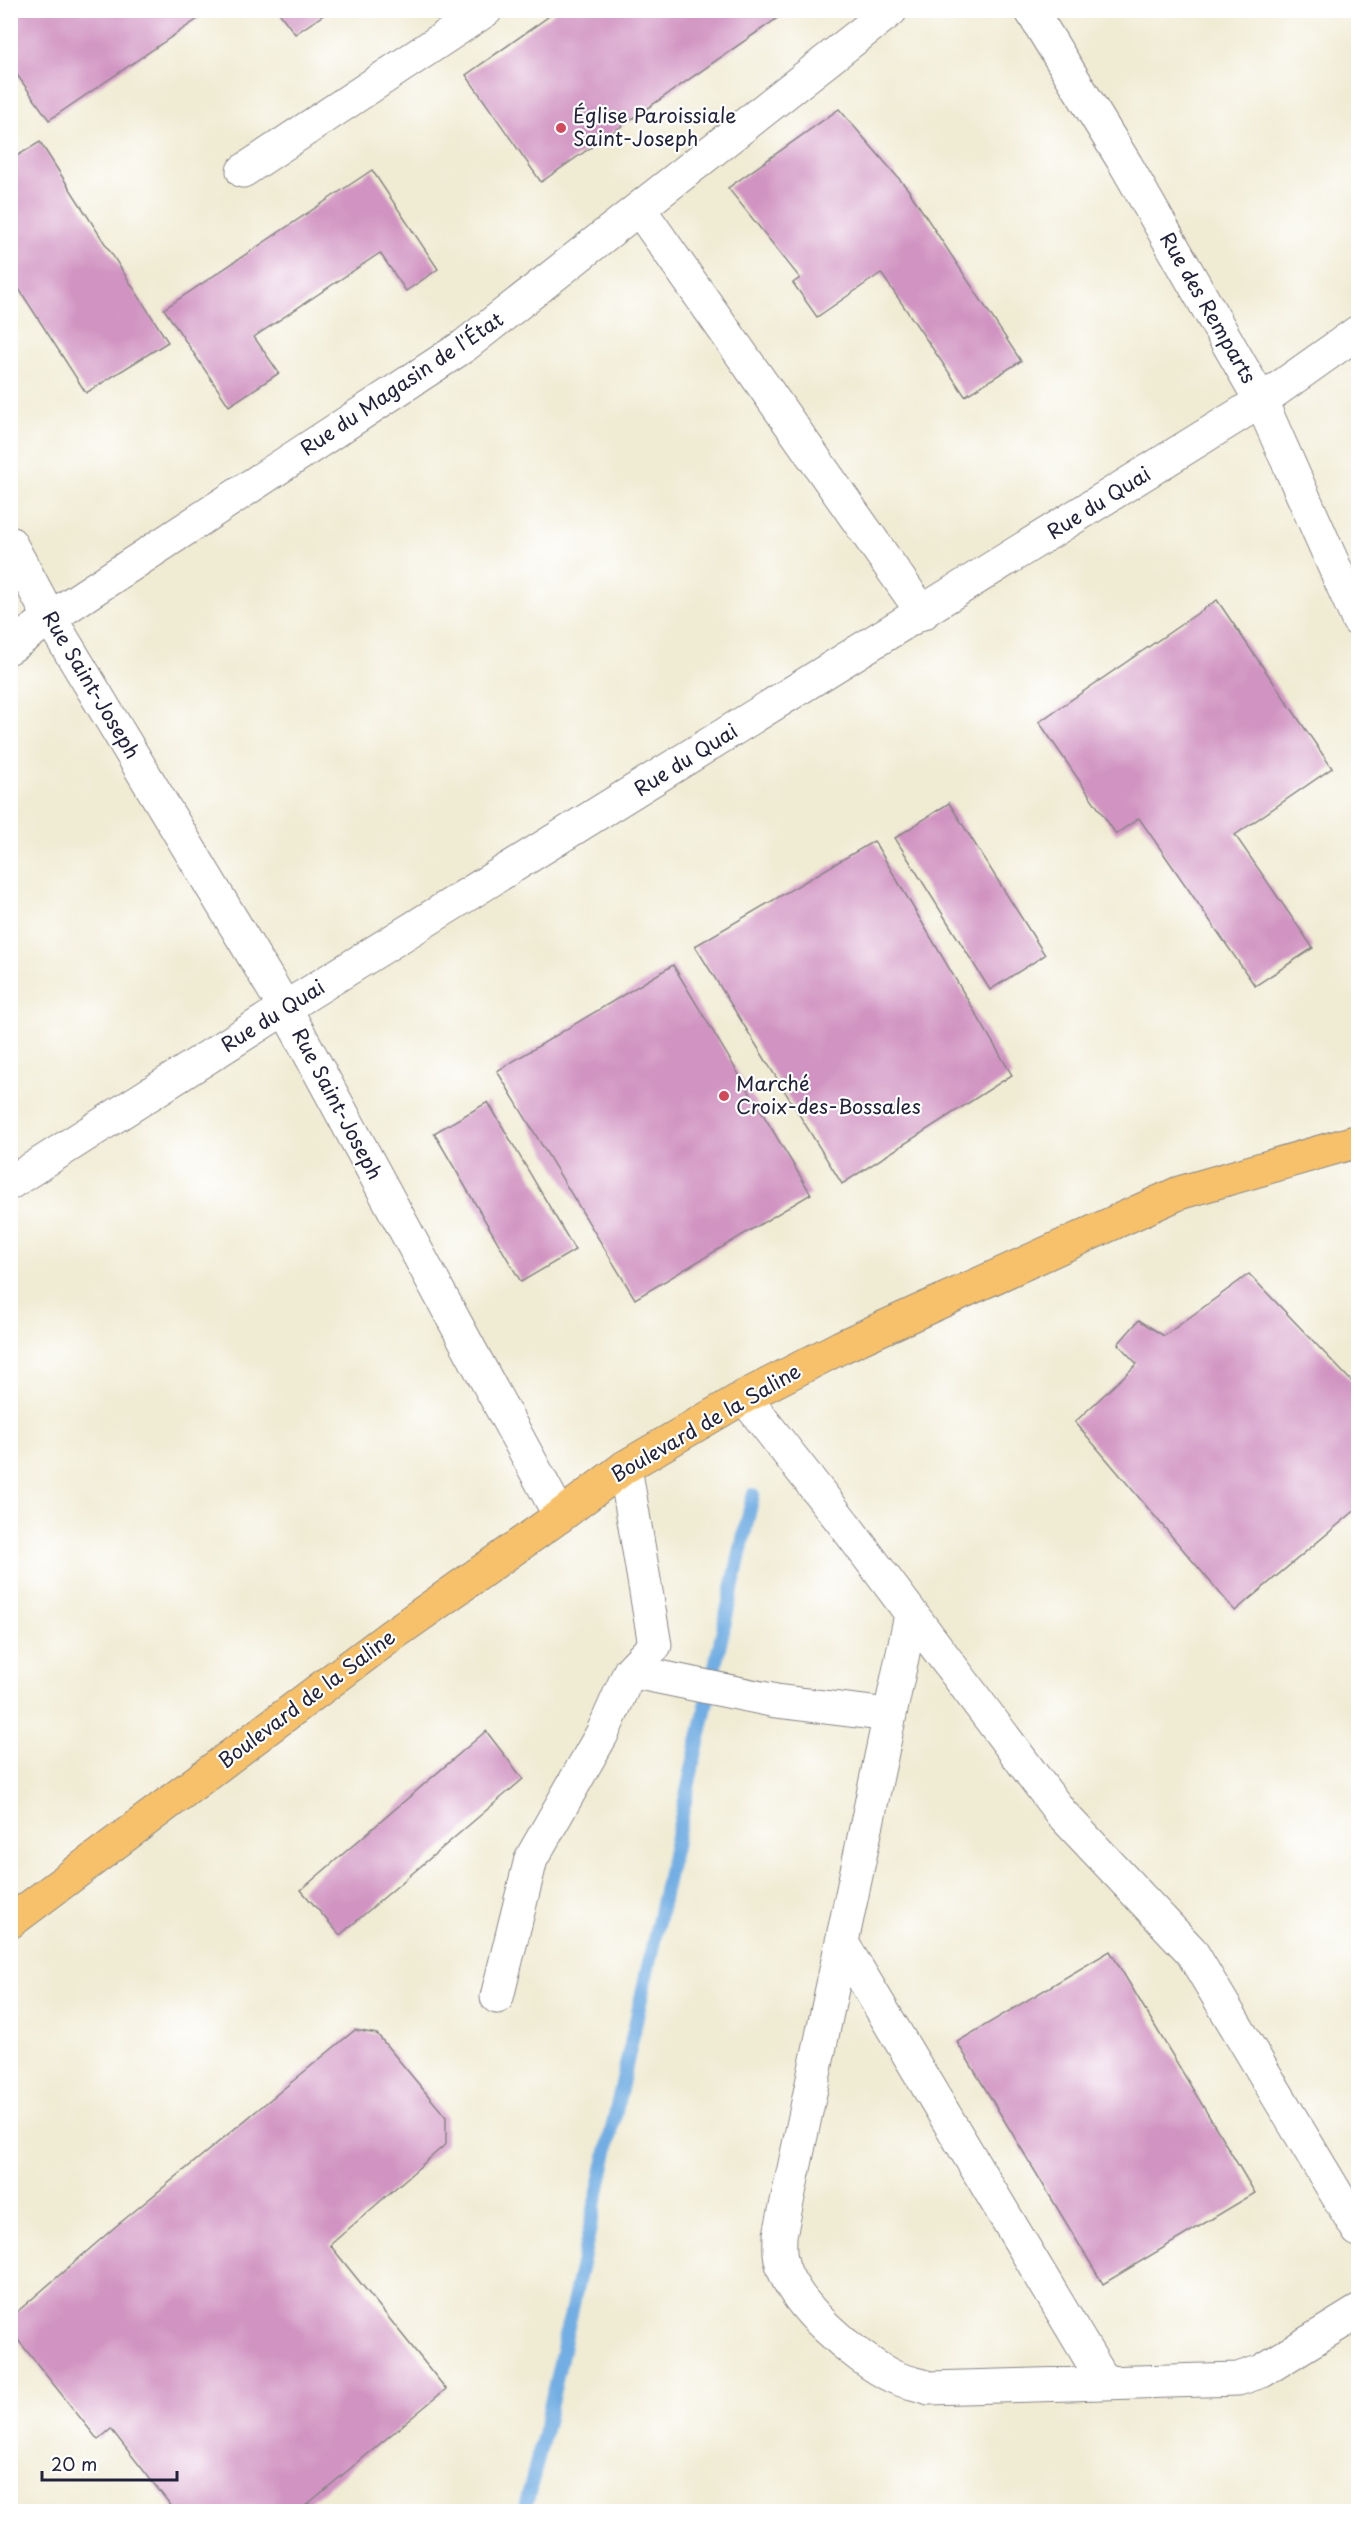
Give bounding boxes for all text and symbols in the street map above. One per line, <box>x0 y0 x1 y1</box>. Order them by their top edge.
place label: Église Paroissiale Saint-Joseph <box>573 100 737 153</box>
marker: Église Paroissiale Saint-Joseph <box>554 121 568 135</box>
street label: Rue des Remparts <box>1153 226 1264 389</box>
street label: Rue du Magasin de l'État <box>294 304 509 462</box>
street label: Rue du Quai <box>1041 458 1156 546</box>
street label: Rue Saint-Joseph <box>36 605 148 764</box>
street label: Rue du Quai <box>628 715 743 803</box>
street label: Rue du Quai <box>215 971 330 1059</box>
street label: Rue Saint-Joseph <box>285 1023 390 1185</box>
place label: Marché Croix-des-Bossales <box>736 1068 921 1121</box>
marker: Marché Croix-des-Bossales <box>717 1089 731 1103</box>
street label: Boulevard de la Saline <box>605 1355 806 1489</box>
street label: Boulevard de la Saline <box>212 1622 401 1775</box>
scale bar <box>42 2444 177 2482</box>
text: 20 m <box>51 2450 97 2477</box>

